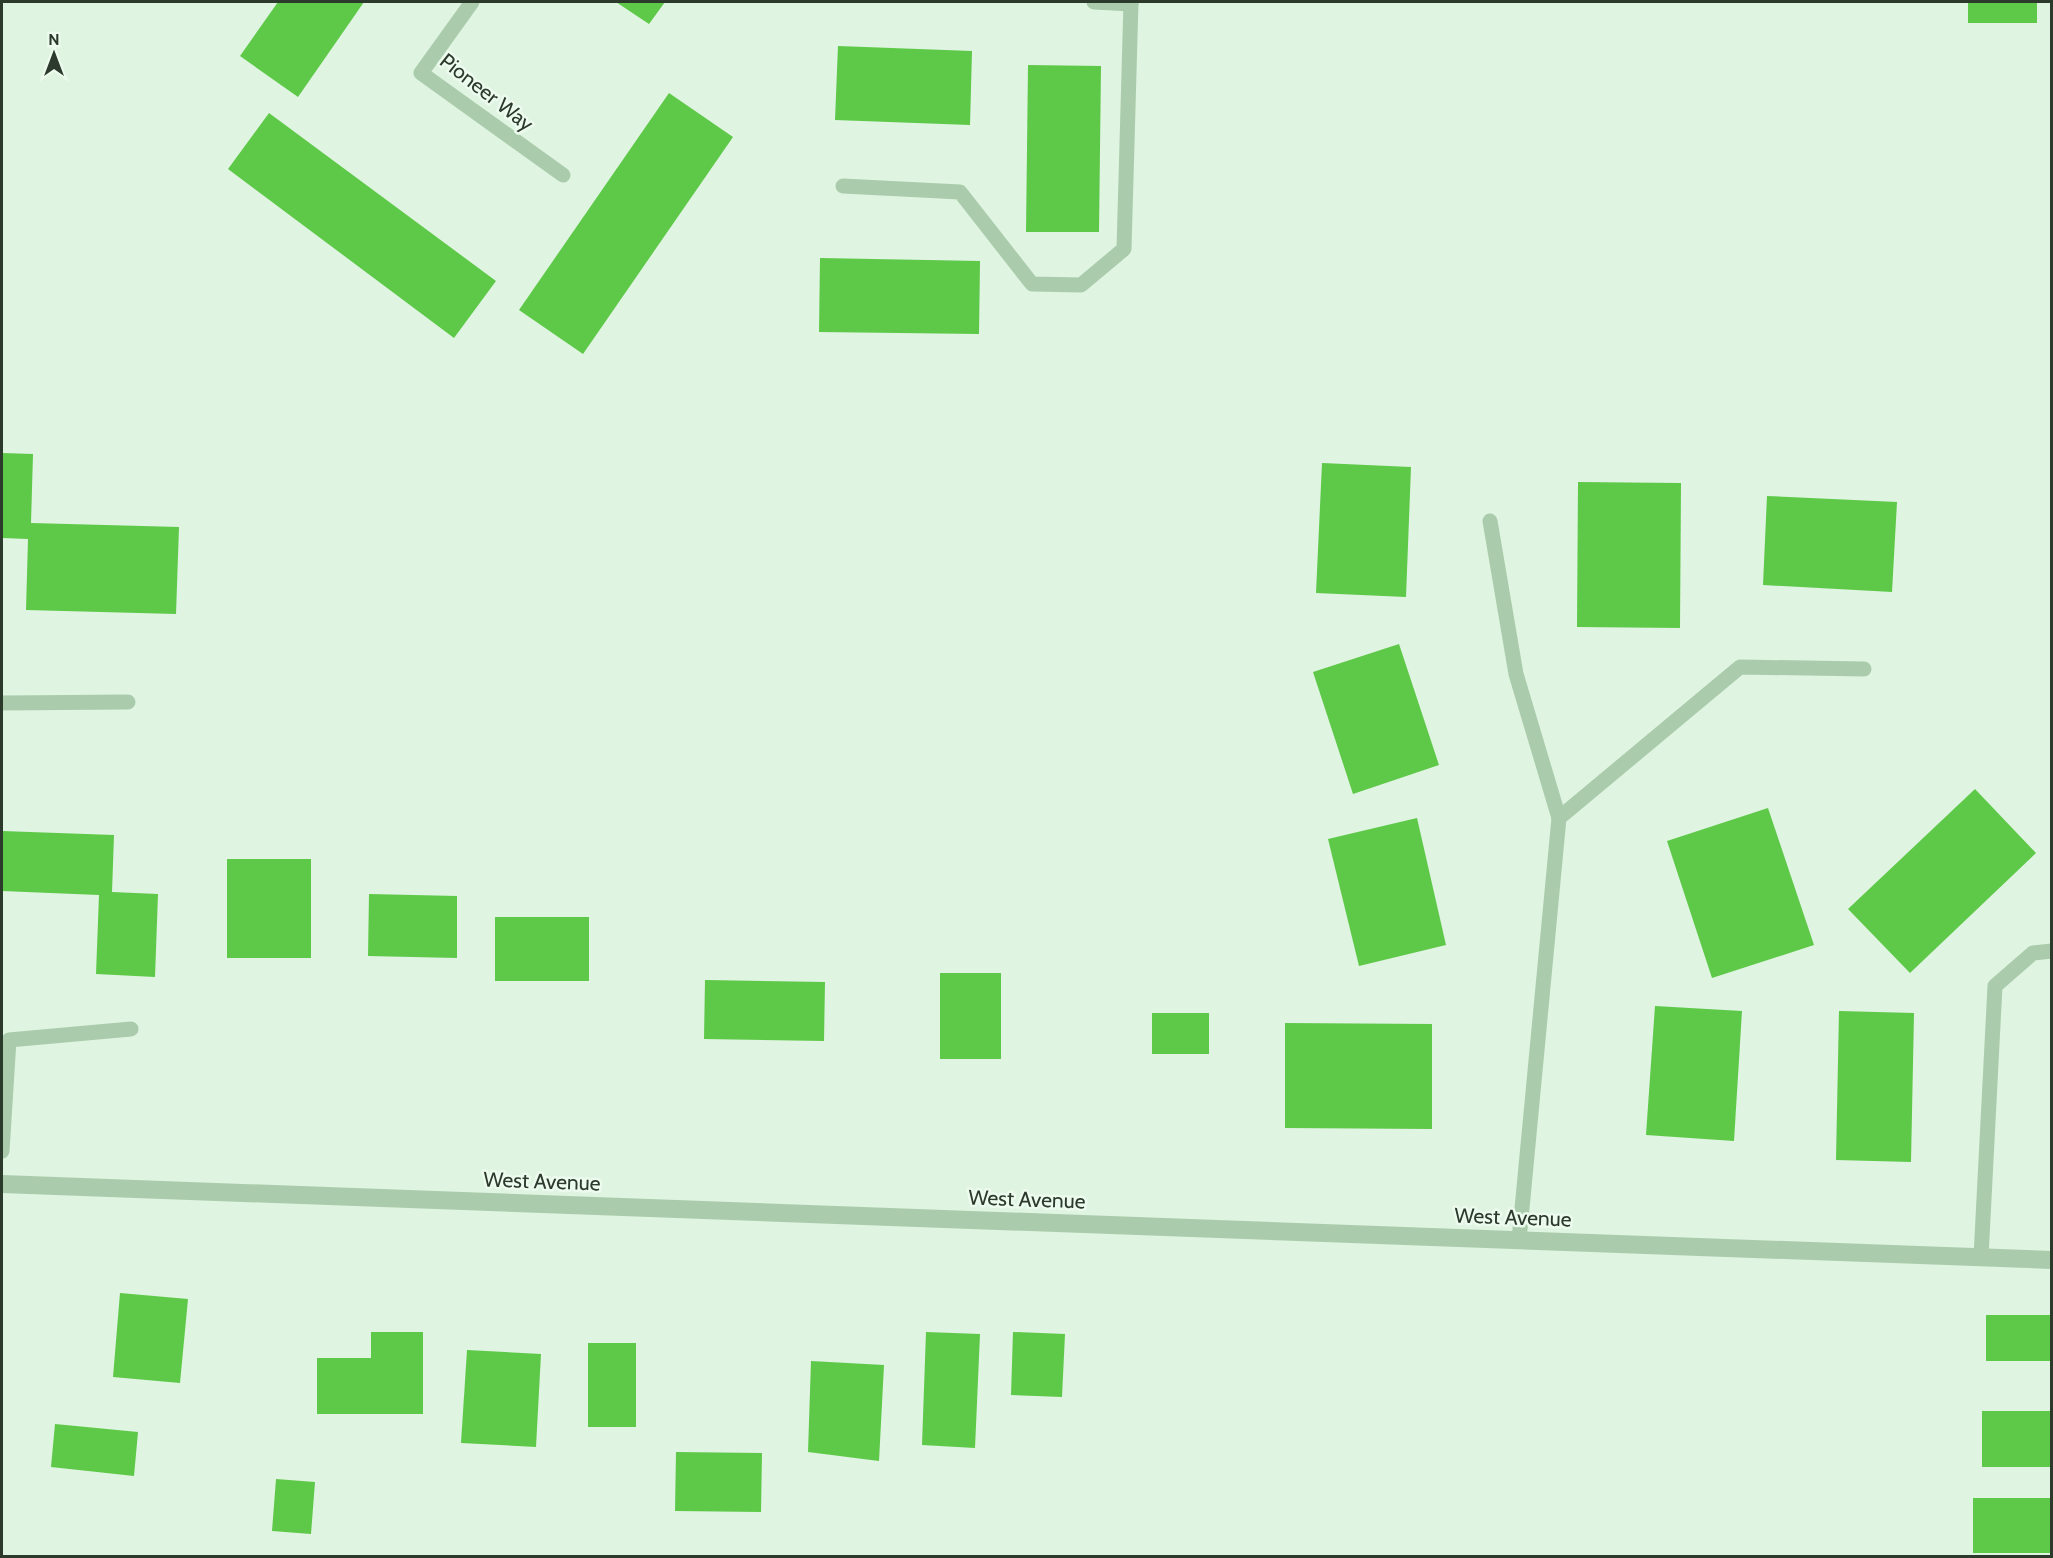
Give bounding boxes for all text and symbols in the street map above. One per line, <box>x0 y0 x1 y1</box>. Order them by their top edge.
north arrow <box>24 24 84 84</box>
text: N <box>48 30 60 49</box>
street label: Pioneer Way <box>435 48 539 136</box>
street label: West Avenue <box>483 1166 601 1196</box>
street label: West Avenue <box>968 1184 1086 1214</box>
street label: West Avenue <box>1454 1202 1572 1232</box>

